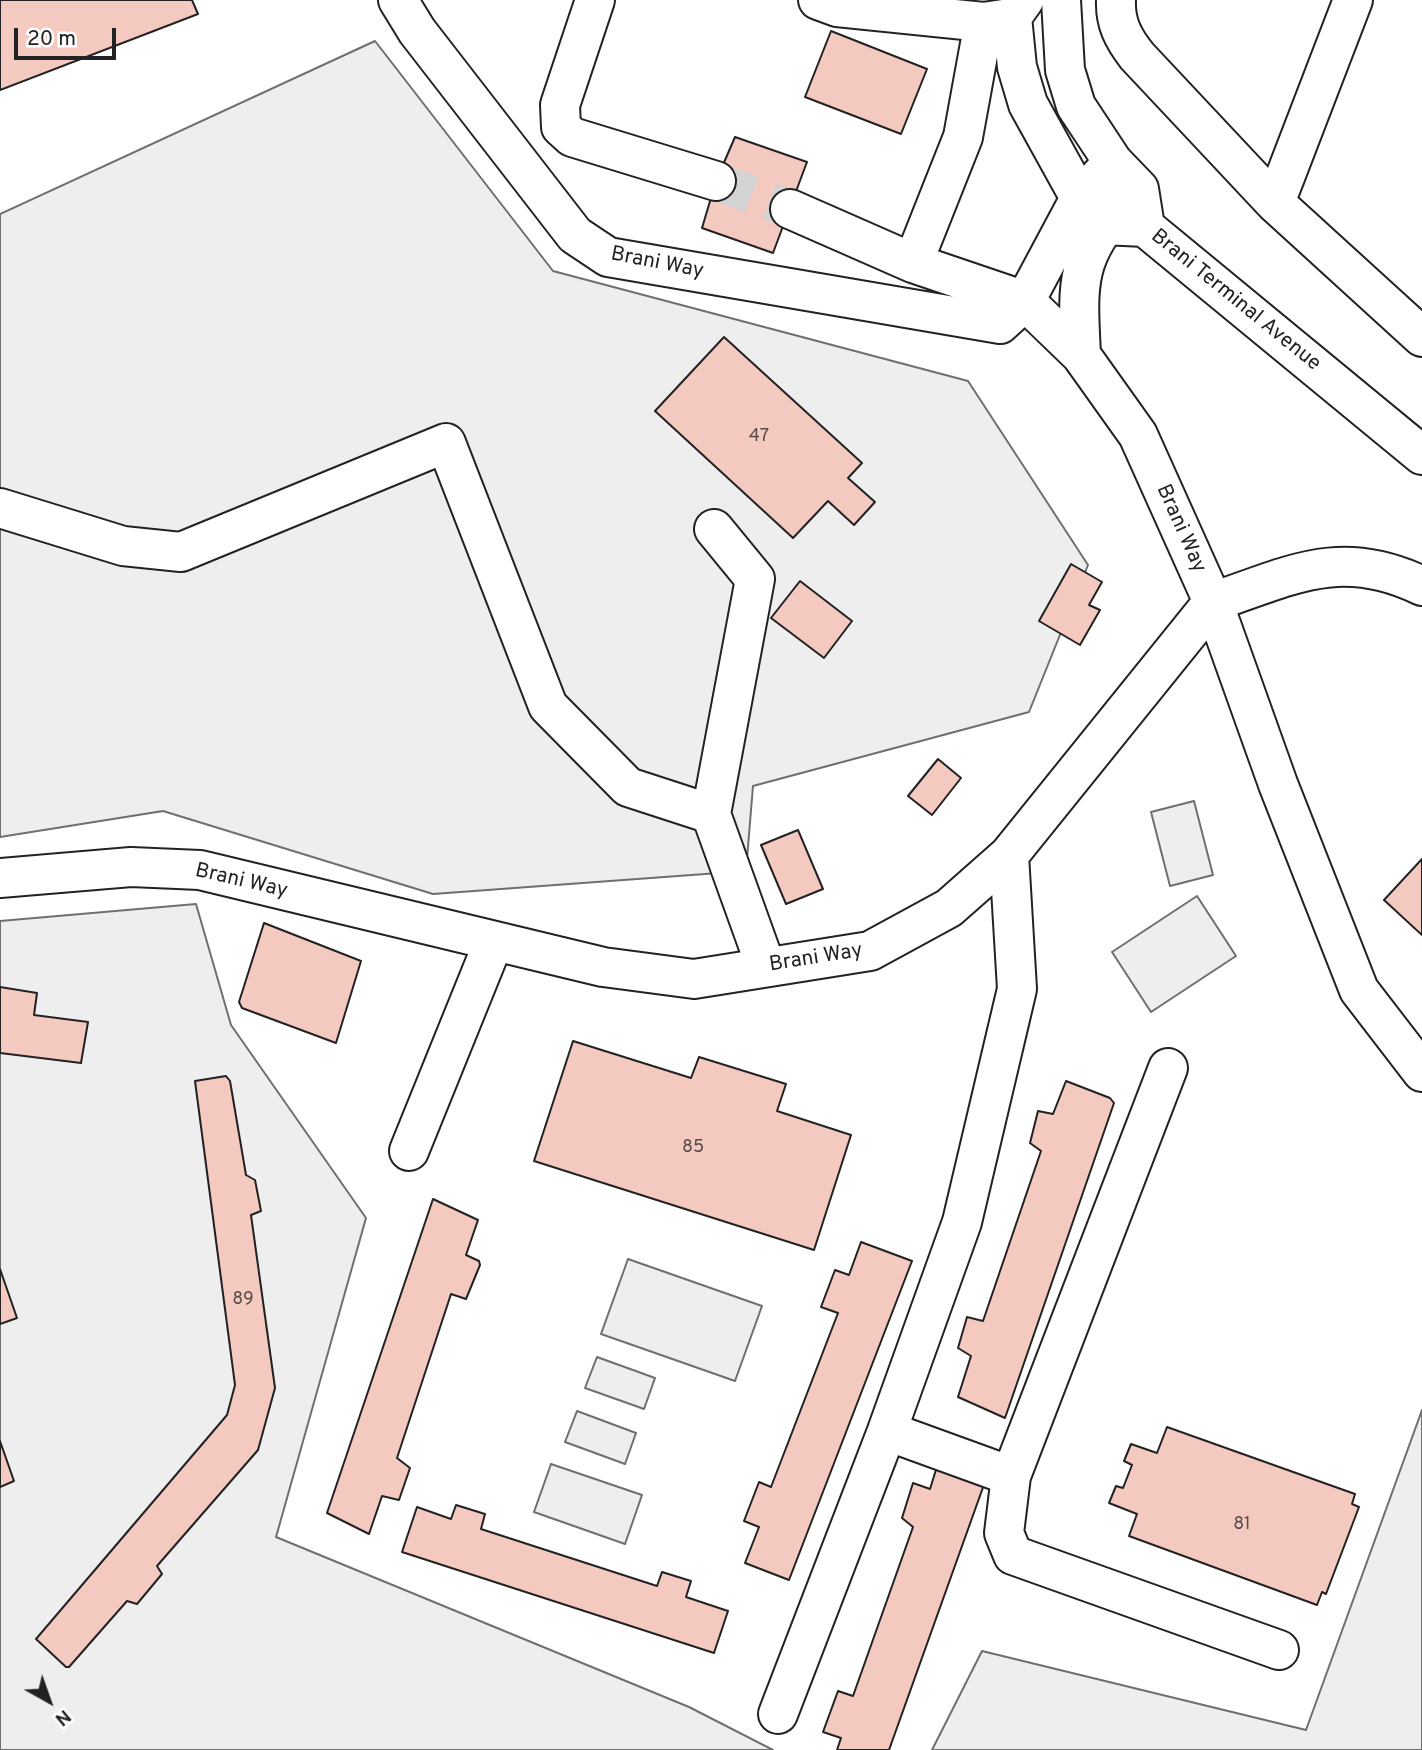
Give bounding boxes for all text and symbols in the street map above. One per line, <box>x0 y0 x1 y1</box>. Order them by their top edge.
scale bar <box>18 14 119 58</box>
text: 20 m <box>27 26 76 53</box>
street label: Brani Terminal Avenue <box>1145 225 1325 377</box>
street label: Brani Way <box>608 243 706 285</box>
house number: 47 <box>749 426 769 448</box>
street label: Brani Way <box>1149 481 1211 577</box>
street label: Brani Way <box>192 859 290 905</box>
street label: Brani Way <box>768 939 864 979</box>
house number: 85 <box>682 1137 704 1159</box>
house number: 89 <box>232 1289 254 1311</box>
house number: 81 <box>1233 1514 1251 1536</box>
north arrow <box>14 1666 84 1736</box>
text: N <box>50 1704 75 1731</box>

